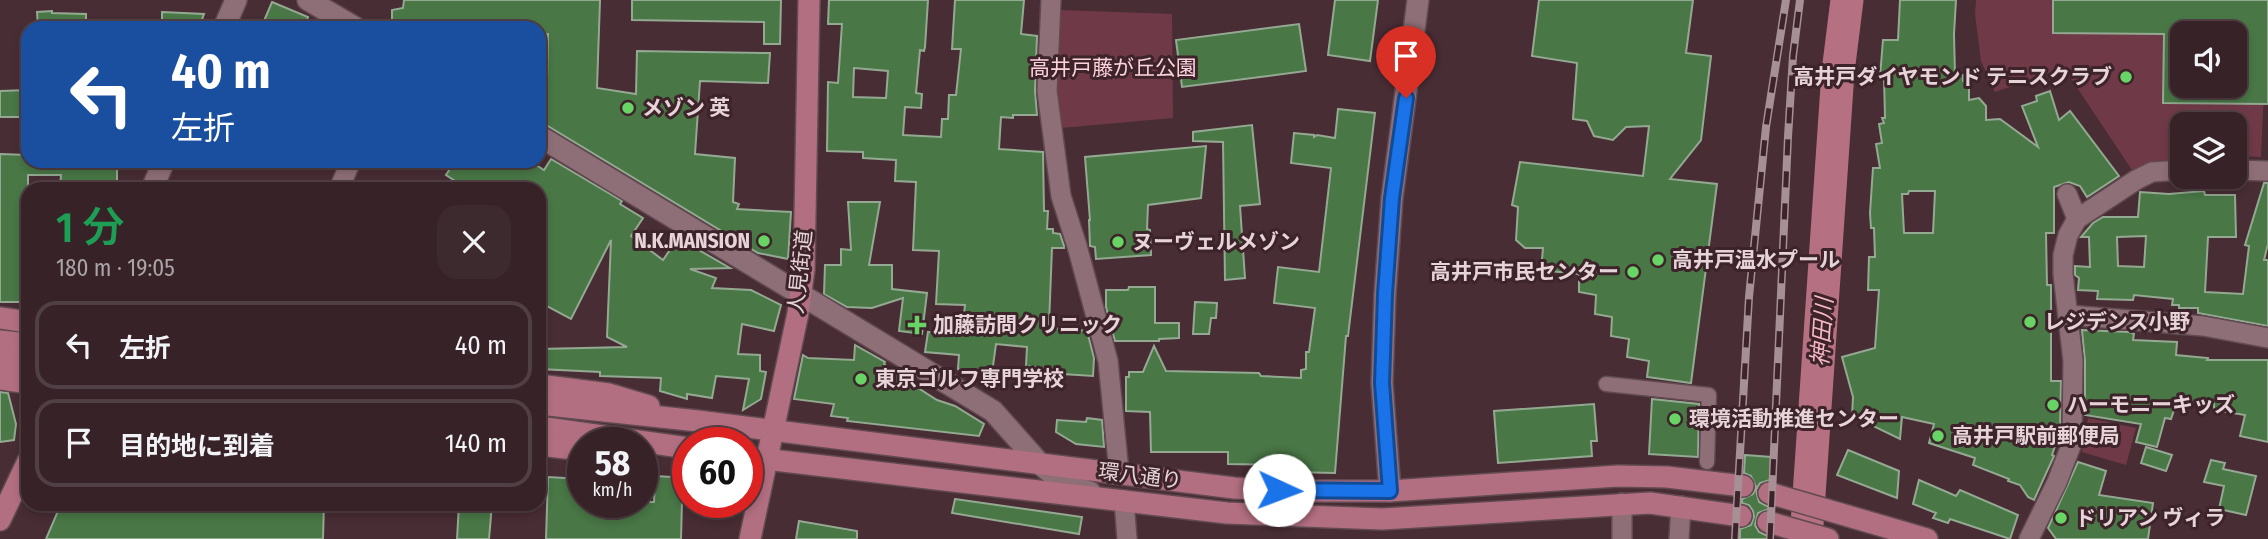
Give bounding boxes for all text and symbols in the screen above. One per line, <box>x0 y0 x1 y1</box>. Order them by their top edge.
map controls <box>2170 21 2247 189</box>
button: sound <box>2170 21 2247 98</box>
pin <box>1376 26 1436 98</box>
icon: arrive <box>1387 37 1425 75</box>
text: 40 m <box>171 42 271 101</box>
icon: left <box>56 49 147 140</box>
park label: 高井戸藤が丘公園 <box>1029 55 1197 81</box>
place label: 高井戸ダイヤモンド テニスクラブ <box>1793 64 2112 90</box>
marker: 高井戸ダイヤモンド テニスクラブ <box>2118 69 2134 85</box>
place label: メゾン 英 <box>642 95 730 121</box>
marker: メゾン 英 <box>620 100 636 116</box>
text: 左折 <box>171 109 235 147</box>
button: layers <box>2170 112 2247 189</box>
text: 1 分 <box>56 203 125 253</box>
button: close <box>437 205 511 279</box>
place label: N.K.MANSION <box>634 228 750 254</box>
street label: 人見街道 <box>783 229 817 315</box>
place label: ヌーヴェルメゾン <box>1132 229 1300 255</box>
marker: N.K.MANSION <box>756 233 772 249</box>
marker: ヌーヴェルメゾン <box>1110 234 1126 250</box>
place label: 高井戸温水プール <box>1672 247 1840 273</box>
marker: 高井戸温水プール <box>1650 252 1666 268</box>
text: 180 m · 19:05 <box>56 254 175 282</box>
place label: 高井戸市民センター <box>1430 259 1619 285</box>
marker: 高井戸市民センター <box>1625 264 1641 280</box>
water label: 神田川 <box>1806 294 1839 367</box>
place label: レジデンス小野 <box>2044 309 2191 335</box>
place label: 加藤訪問クリニック <box>933 312 1122 338</box>
marker: レジデンス小野 <box>2022 314 2038 330</box>
marker: 加藤訪問クリニック <box>907 315 927 335</box>
icon: left <box>60 326 98 364</box>
text: 40 m <box>455 330 507 361</box>
text: 左折 <box>119 333 171 364</box>
place label: 東京ゴルフ専門学校 <box>875 366 1064 392</box>
marker: 東京ゴルフ専門学校 <box>853 371 869 387</box>
place label: ハーモニーキッズ <box>2067 392 2235 418</box>
marker: ハーモニーキッズ <box>2045 397 2061 413</box>
place label: 環境活動推進センター <box>1689 406 1899 432</box>
marker: 環境活動推進センター <box>1667 411 1683 427</box>
place label: 高井戸駅前郵便局 <box>1952 423 2120 449</box>
icon: arrive <box>60 424 98 462</box>
speed limit sign: 60 <box>672 427 763 518</box>
text: 140 m <box>445 428 507 459</box>
marker: 高井戸駅前郵便局 <box>1930 428 1946 444</box>
text: 目的地に到着 <box>119 431 275 462</box>
text: 58 <box>595 442 630 484</box>
position arrow <box>1242 453 1316 527</box>
street label: 環八通り <box>1097 458 1183 494</box>
text: km/h <box>592 479 633 501</box>
place label: ドリアン ヴィラ <box>2075 505 2226 531</box>
marker: ドリアン ヴィラ <box>2053 510 2069 526</box>

